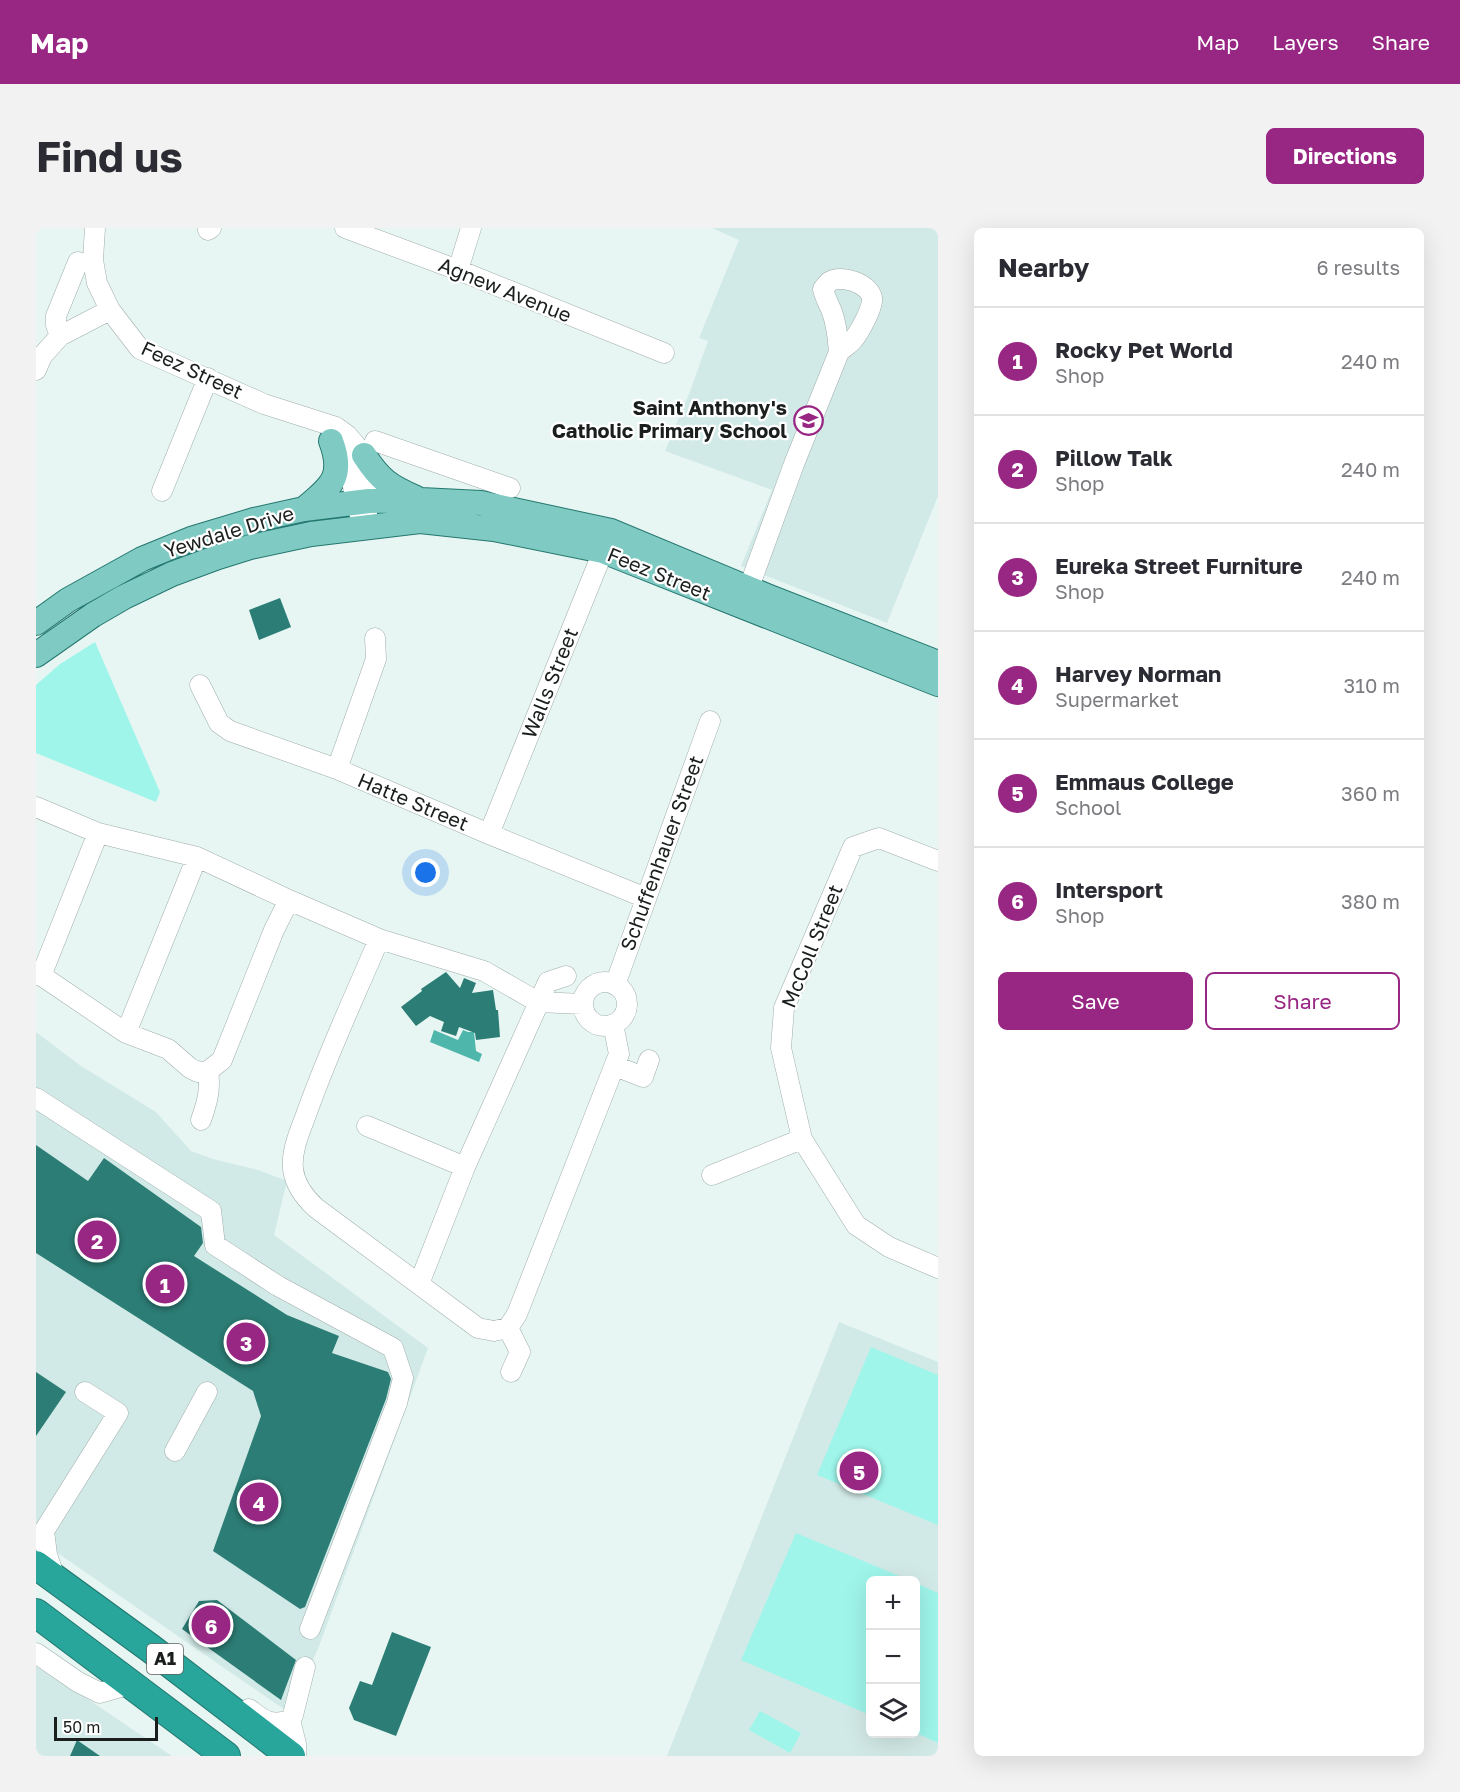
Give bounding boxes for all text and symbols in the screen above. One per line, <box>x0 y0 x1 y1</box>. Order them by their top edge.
text: Map <box>30 26 88 59</box>
text: Map <box>1196 29 1239 55</box>
text: Layers <box>1272 29 1339 55</box>
text: Share <box>1372 29 1430 55</box>
button: Directions <box>1266 128 1424 184</box>
text: Find us <box>36 131 183 181</box>
street label: Agnew Avenue <box>436 252 575 327</box>
text: Nearby <box>998 252 1089 283</box>
text: 6 results <box>1316 255 1400 279</box>
street label: Feez Street <box>138 335 247 403</box>
text: Rocky Pet World <box>1055 336 1233 363</box>
text: 1 <box>1012 349 1023 373</box>
text: 240 m <box>1341 349 1400 373</box>
text: Shop <box>1055 363 1104 387</box>
place label: Saint Anthony's Catholic Primary School <box>552 395 787 442</box>
school or university icon: Saint Anthony's Catholic Primary School <box>792 404 824 436</box>
text: Pillow Talk <box>1055 444 1173 471</box>
text: 2 <box>1011 457 1024 481</box>
text: 240 m <box>1341 457 1400 481</box>
text: Shop <box>1055 471 1104 495</box>
street label: Yewdale Drive <box>161 500 297 562</box>
street label: Feez Street <box>604 541 715 605</box>
text: Eureka Street Furniture <box>1055 552 1303 579</box>
text: 3 <box>1011 565 1024 589</box>
text: 240 m <box>1341 565 1400 589</box>
text: Shop <box>1055 579 1104 603</box>
street label: Walls Street <box>516 624 582 742</box>
text: Harvey Norman <box>1055 660 1221 687</box>
text: 4 <box>1011 673 1024 697</box>
text: 310 m <box>1344 673 1400 697</box>
text: Supermarket <box>1055 687 1179 711</box>
street label: Schuffenhauer Street <box>615 752 708 954</box>
street label: Hatte Street <box>354 767 472 835</box>
text: Emmaus College <box>1055 768 1234 795</box>
text: 5 <box>1011 781 1024 805</box>
text: 360 m <box>1341 781 1400 805</box>
text: School <box>1055 795 1121 819</box>
your location <box>411 858 440 887</box>
text: Intersport <box>1055 876 1163 903</box>
street label: McColl Street <box>775 881 847 1011</box>
text: 6 <box>1011 889 1024 913</box>
text: 380 m <box>1341 889 1400 913</box>
text: Shop <box>1055 903 1104 927</box>
button: Save <box>998 972 1193 1030</box>
button: Share <box>1205 972 1400 1030</box>
pin: 2 <box>78 1218 116 1262</box>
pin: 1 <box>146 1262 184 1306</box>
pin: 3 <box>226 1320 266 1364</box>
pin: 5 <box>840 1448 878 1494</box>
pin: 4 <box>240 1480 278 1524</box>
map controls <box>866 1576 920 1738</box>
button: + <box>866 1576 920 1630</box>
pin: 6 <box>192 1602 231 1648</box>
button: − <box>866 1630 920 1684</box>
road number: A1 <box>147 1644 183 1674</box>
button: layers <box>866 1684 920 1738</box>
scale bar <box>54 1714 158 1742</box>
text: 50 m <box>63 1717 100 1737</box>

